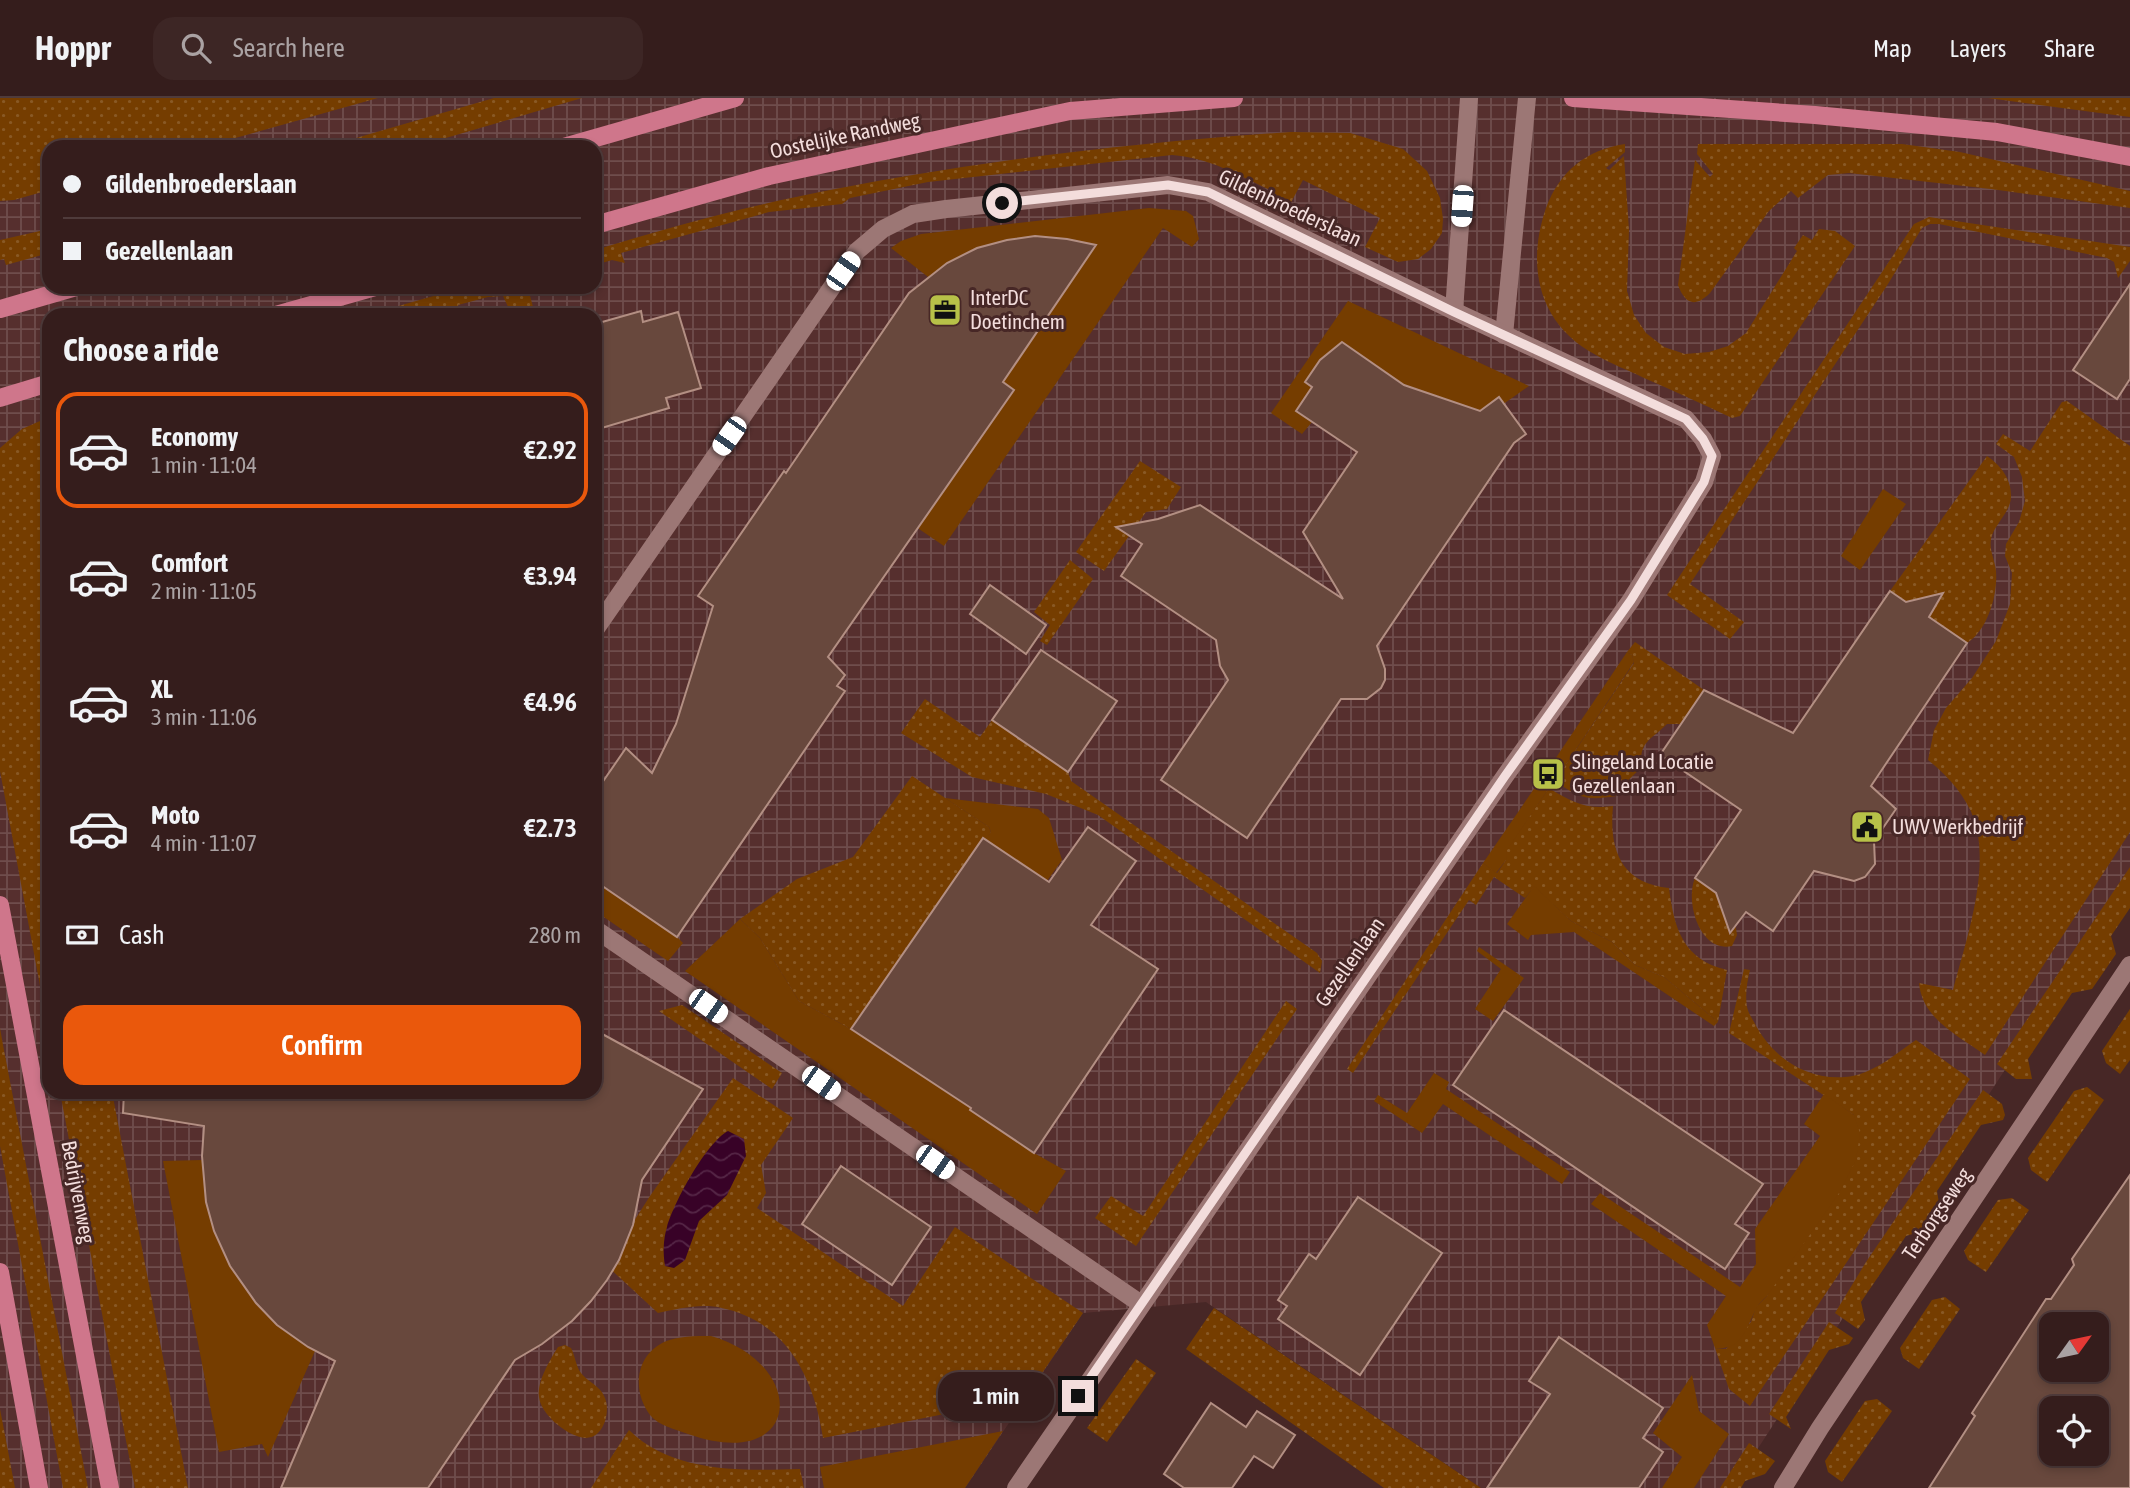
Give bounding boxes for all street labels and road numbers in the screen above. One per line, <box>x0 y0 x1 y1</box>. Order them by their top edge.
street label: Oostelijke Randweg <box>768 107 922 163</box>
street label: Gildenbroederslaan <box>1215 164 1366 251</box>
street label: Gezellenlaan <box>1310 912 1389 1011</box>
street label: Bedrijvenweg <box>57 1138 101 1245</box>
street label: Terborgseweg <box>1897 1163 1976 1264</box>

